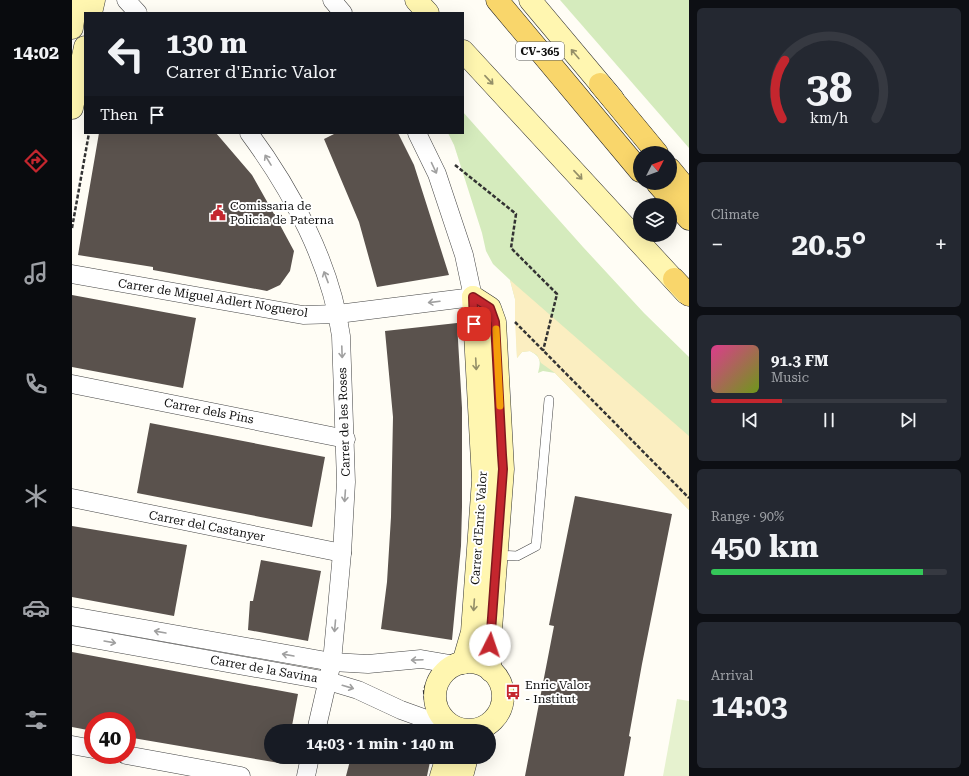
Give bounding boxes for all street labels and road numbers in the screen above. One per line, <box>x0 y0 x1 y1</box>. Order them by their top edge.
road number: CV-365 <box>516 42 564 60</box>
street label: Carrer de Miguel Adlert Noguerol <box>117 276 309 320</box>
street label: Carrer de les Roses <box>335 367 353 477</box>
street label: Carrer dels Pins <box>163 395 255 427</box>
street label: Carrer d'Enric Valor <box>468 471 490 585</box>
street label: Carrer del Castanyer <box>148 508 266 544</box>
street label: Carrer de la Savina <box>209 653 319 685</box>

